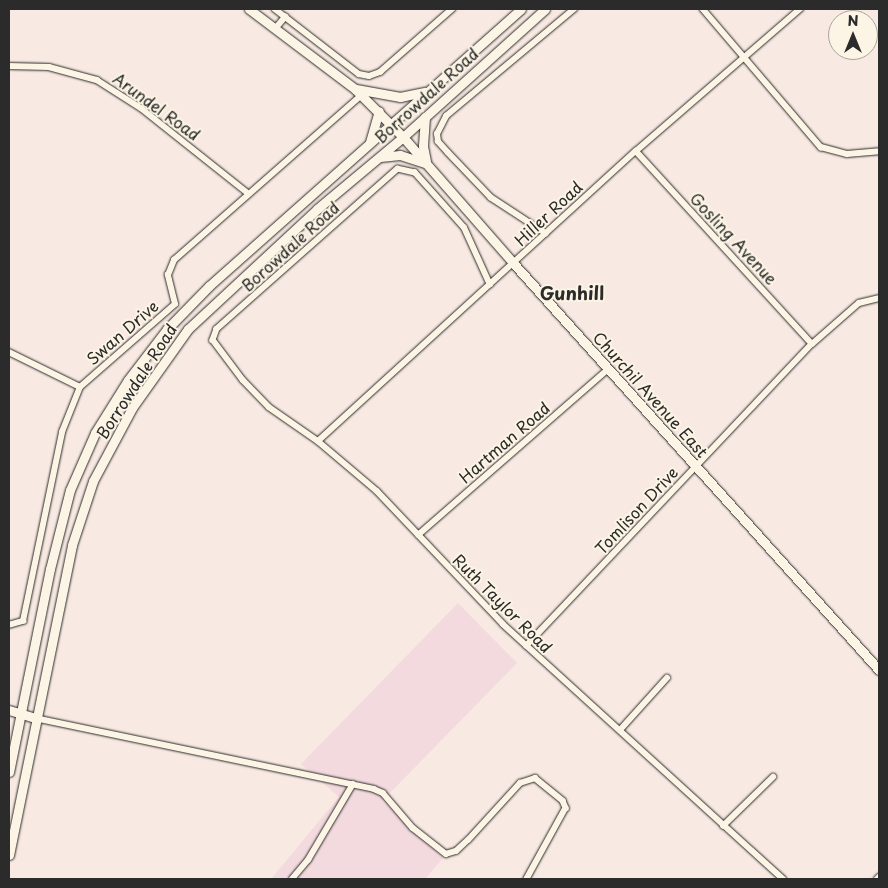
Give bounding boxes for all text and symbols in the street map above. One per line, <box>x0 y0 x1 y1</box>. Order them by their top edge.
north arrow <box>828 10 878 60</box>
text: N <box>847 10 859 31</box>
street label: Borrowdale Road <box>370 43 482 147</box>
street label: Arundel Road <box>110 68 204 144</box>
street label: Hiller Road <box>510 177 586 249</box>
street label: Gosling Avenue <box>687 189 781 287</box>
street label: Borowdale Road <box>237 197 343 295</box>
district label: Gunhill <box>540 282 604 304</box>
street label: Swan Drive <box>83 296 161 368</box>
street label: Borrowdale Road <box>92 320 180 442</box>
street label: Churchil Avenue East <box>590 328 712 460</box>
street label: Hartman Road <box>455 397 553 487</box>
street label: Tomlison Drive <box>590 462 682 558</box>
street label: Ruth Taylor Road <box>449 549 557 657</box>

